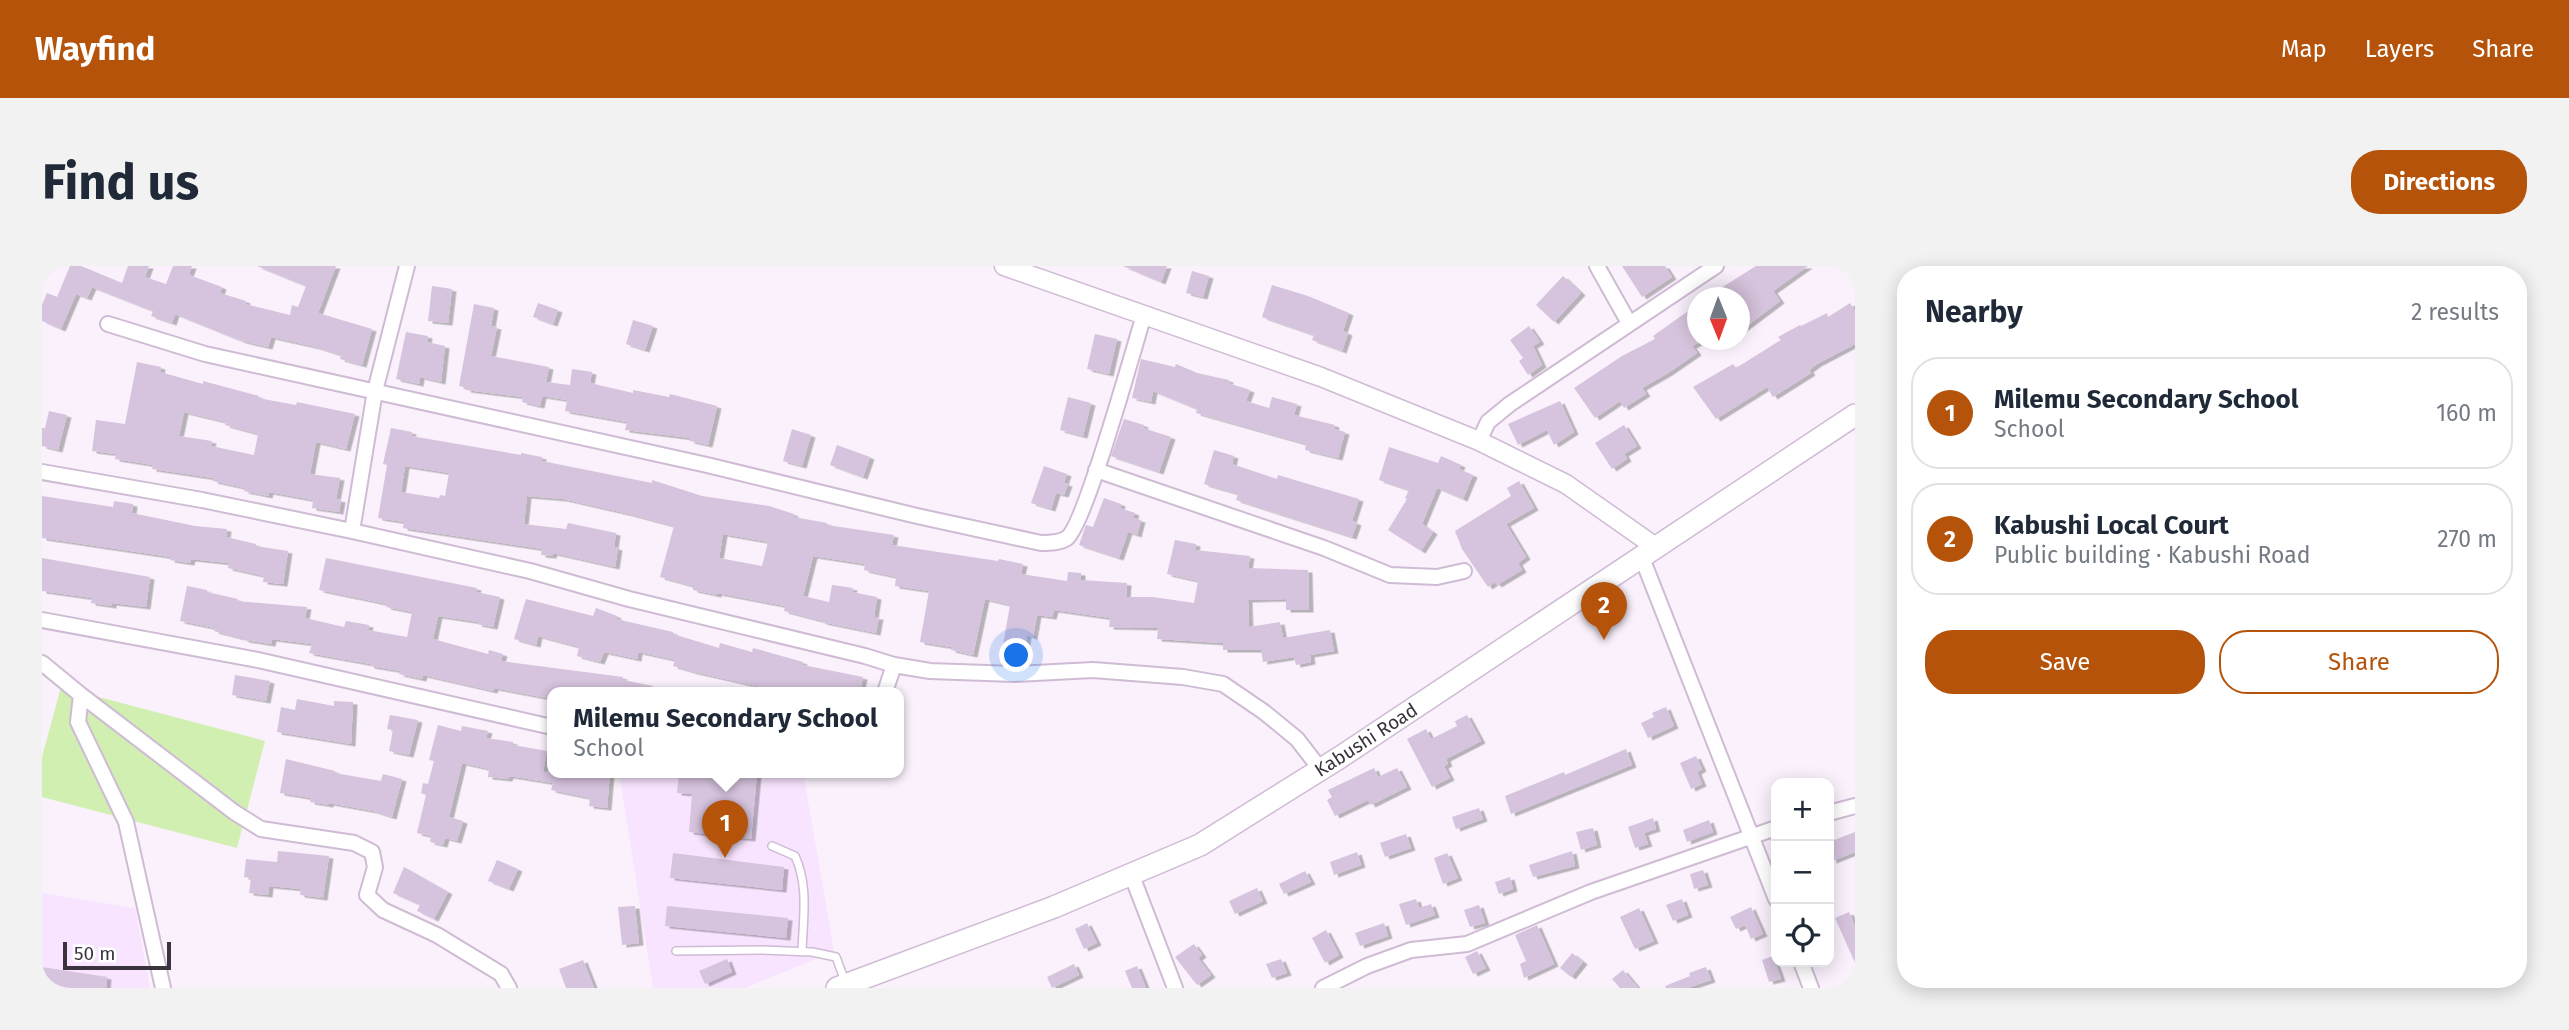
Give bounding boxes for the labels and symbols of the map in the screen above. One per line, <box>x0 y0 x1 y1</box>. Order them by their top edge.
north arrow <box>1687 287 1750 350</box>
pin: 2 <box>1581 582 1627 640</box>
your location <box>999 638 1033 672</box>
street label: Kabushi Road <box>1310 698 1422 782</box>
pin: 1 <box>702 800 748 858</box>
scale bar <box>63 939 172 971</box>

